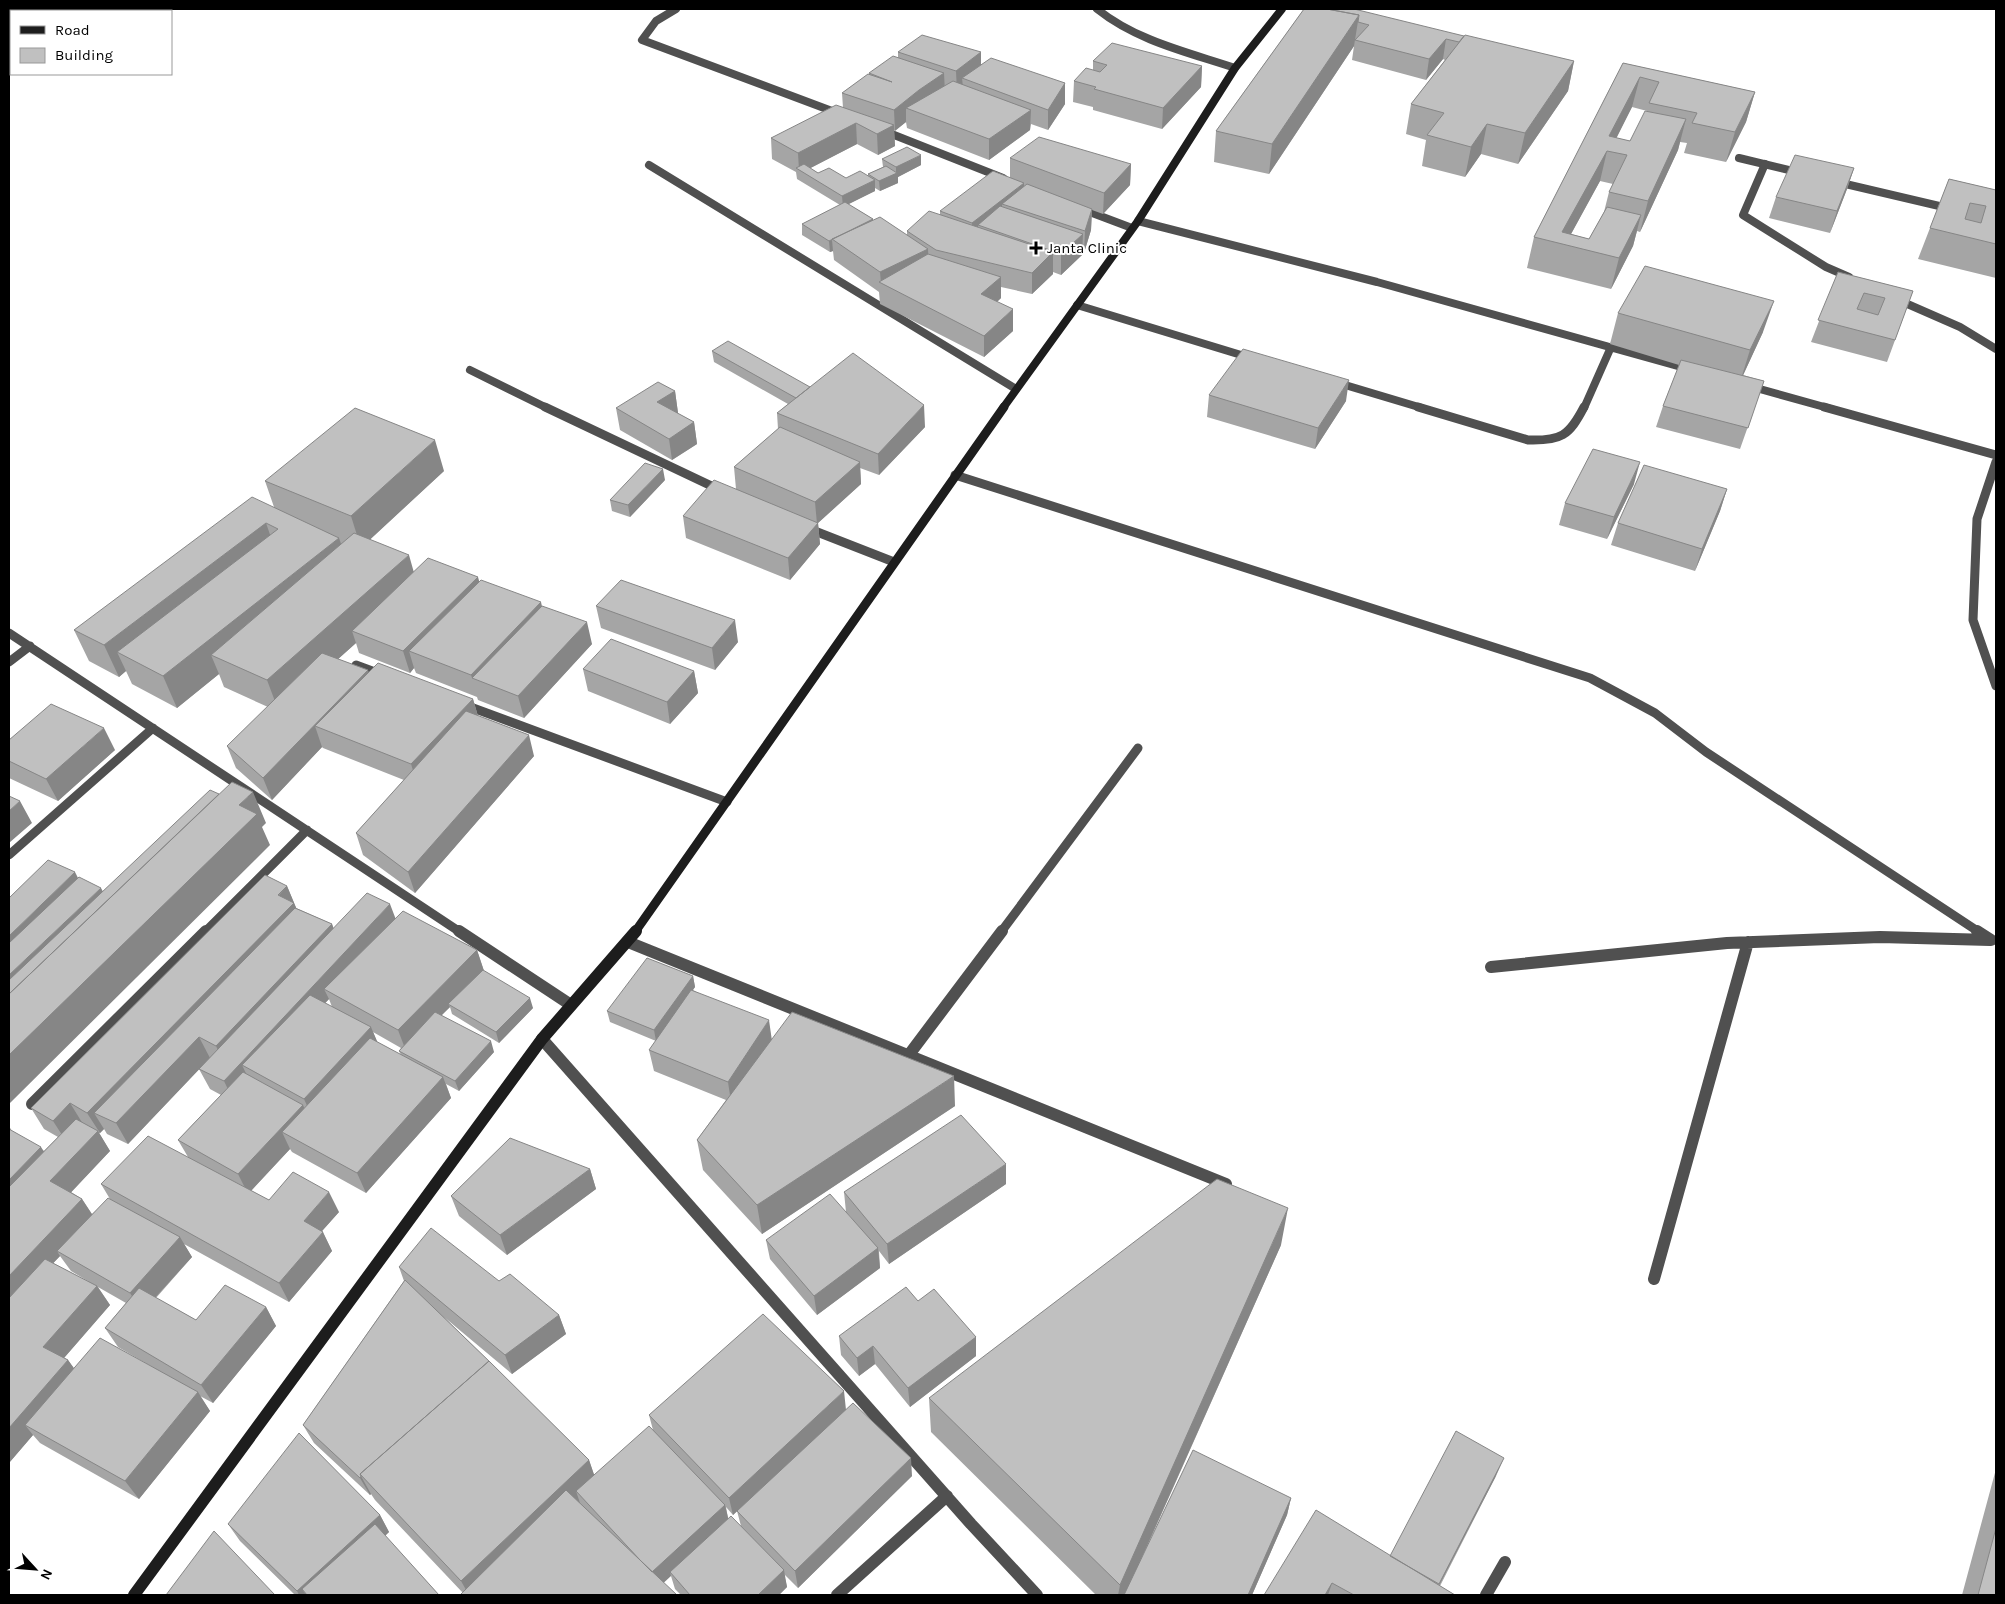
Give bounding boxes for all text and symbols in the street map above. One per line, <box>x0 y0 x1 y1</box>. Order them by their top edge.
legend <box>10 10 172 75</box>
text: Road <box>55 21 90 39</box>
text: Building <box>55 46 113 64</box>
place label: Janta Clinic <box>1047 239 1127 257</box>
marker: Janta Clinic <box>1029 241 1043 255</box>
north arrow <box>10 1544 60 1594</box>
text: N <box>36 1566 56 1583</box>

